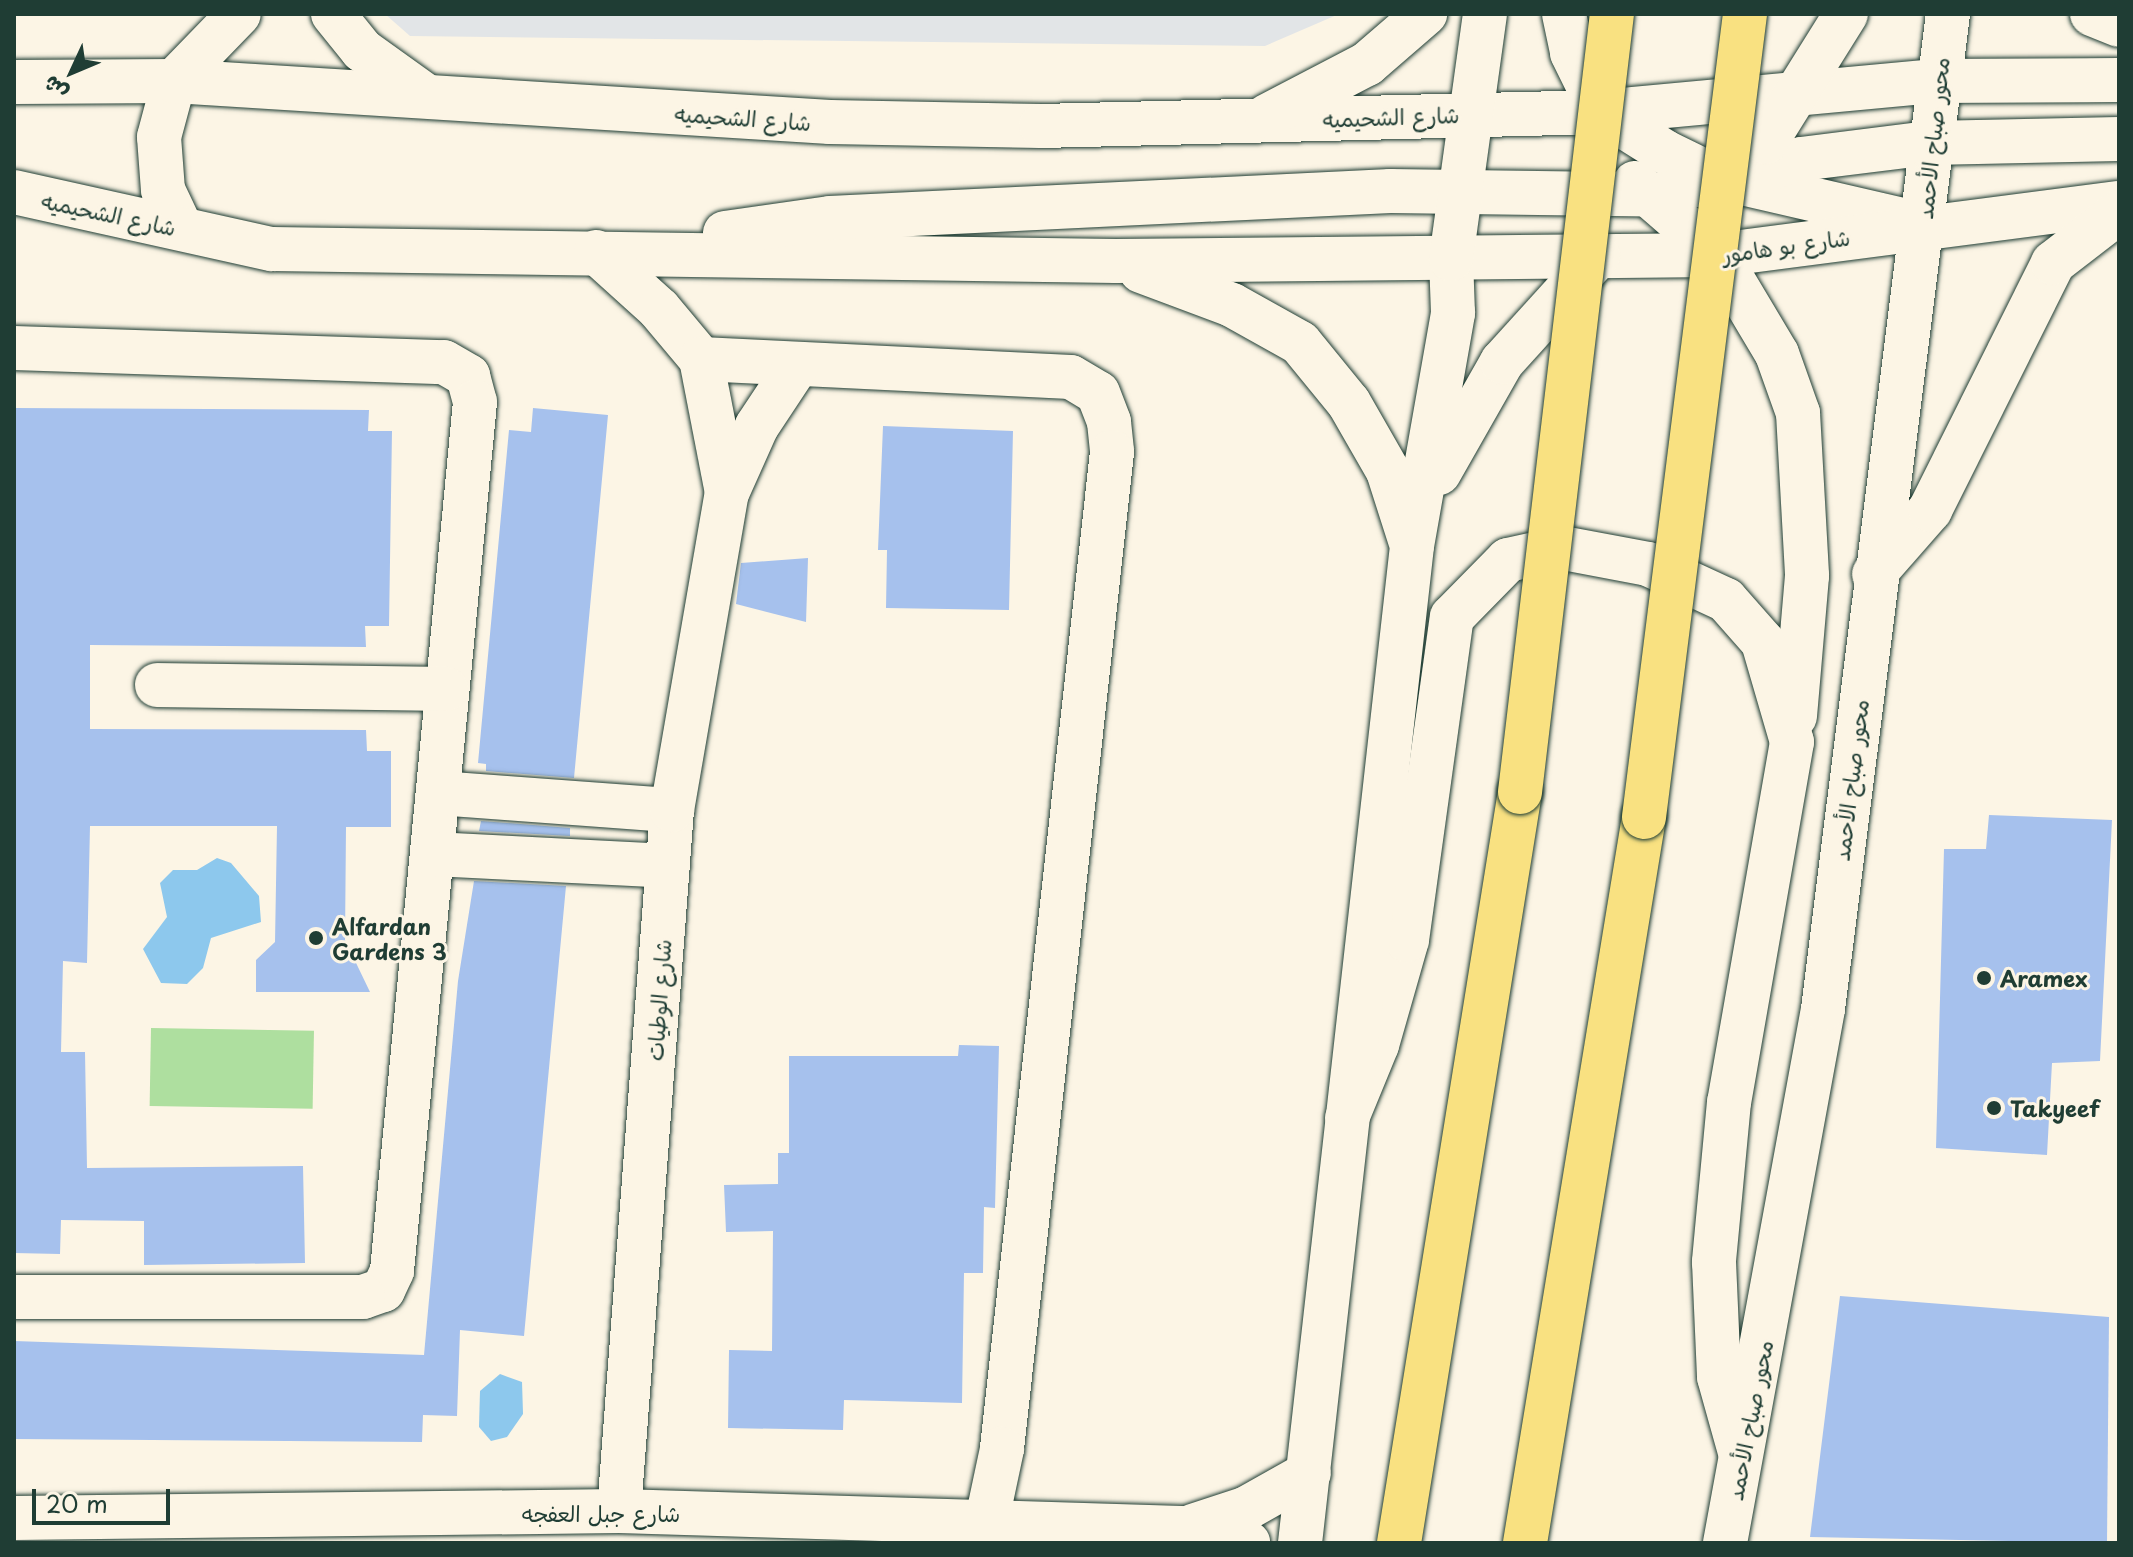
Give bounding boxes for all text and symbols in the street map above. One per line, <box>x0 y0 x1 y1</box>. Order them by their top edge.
north arrow <box>32 32 112 112</box>
street label: محور صباح الأحمد <box>1910 56 1954 220</box>
text: ش <box>34 69 75 109</box>
street label: شارع الشحيميه <box>674 99 812 135</box>
street label: شارع الشحيميه <box>1322 100 1460 132</box>
street label: شارع الشحيميه <box>39 186 179 240</box>
street label: شارع بو هامور <box>1720 223 1852 267</box>
street label: محور صباح الأحمد <box>1827 698 1873 862</box>
place label: Alfardan Gardens 3 <box>332 912 446 964</box>
marker: Alfardan Gardens 3 <box>307 929 325 947</box>
street label: شارع الوطيات <box>641 938 675 1062</box>
place label: Aramex <box>2000 965 2088 991</box>
marker: Aramex <box>1975 969 1993 987</box>
place label: Takyeef <box>2010 1095 2100 1121</box>
marker: Takyeef <box>1985 1099 2003 1117</box>
street label: محور صباح الأحمد <box>1721 1338 1777 1502</box>
scale bar <box>36 1473 174 1523</box>
text: 20 m <box>46 1485 108 1521</box>
street label: شارع جبل العفجه <box>522 1500 680 1526</box>

